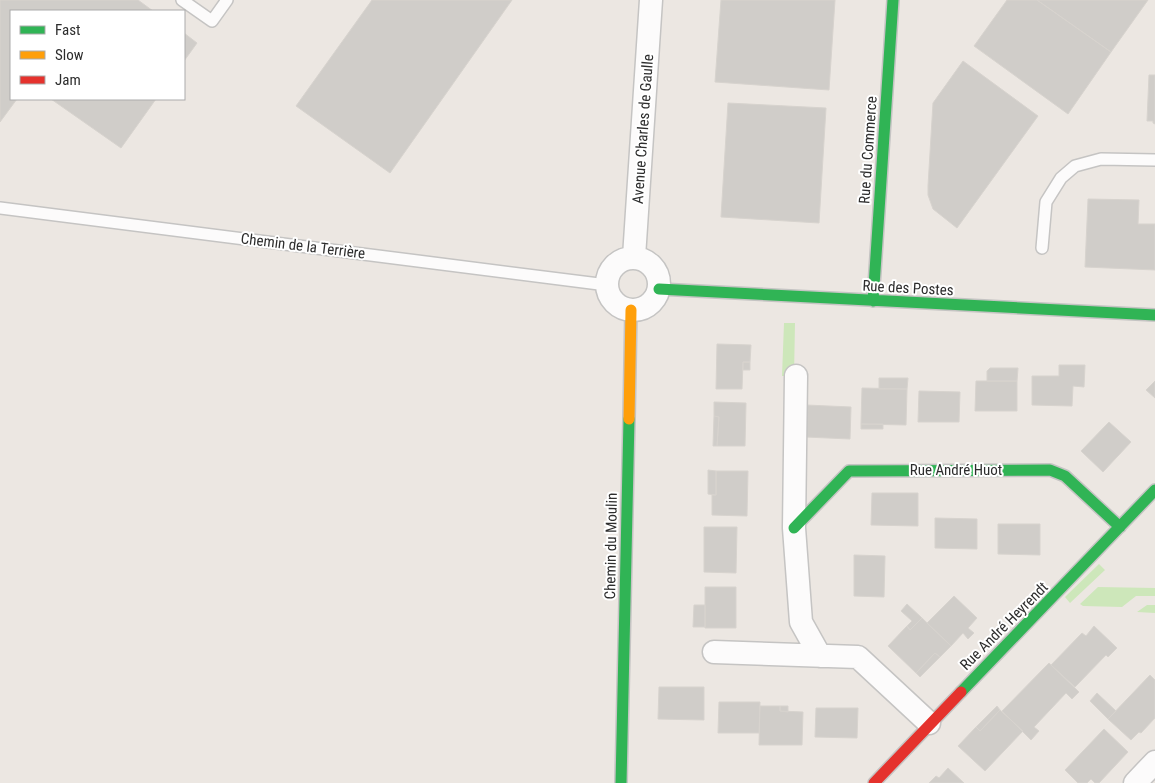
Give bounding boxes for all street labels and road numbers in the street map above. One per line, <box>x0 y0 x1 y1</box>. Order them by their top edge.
street label: Avenue Charles de Gaulle <box>629 54 657 204</box>
street label: Rue du Commerce <box>855 96 881 204</box>
street label: Chemin de la Terrière <box>240 229 366 263</box>
street label: Rue des Postes <box>862 277 954 299</box>
street label: Rue André Huot <box>910 461 1002 479</box>
street label: Chemin du Moulin <box>601 493 621 599</box>
street label: Rue André Heyrendt <box>956 578 1052 674</box>

